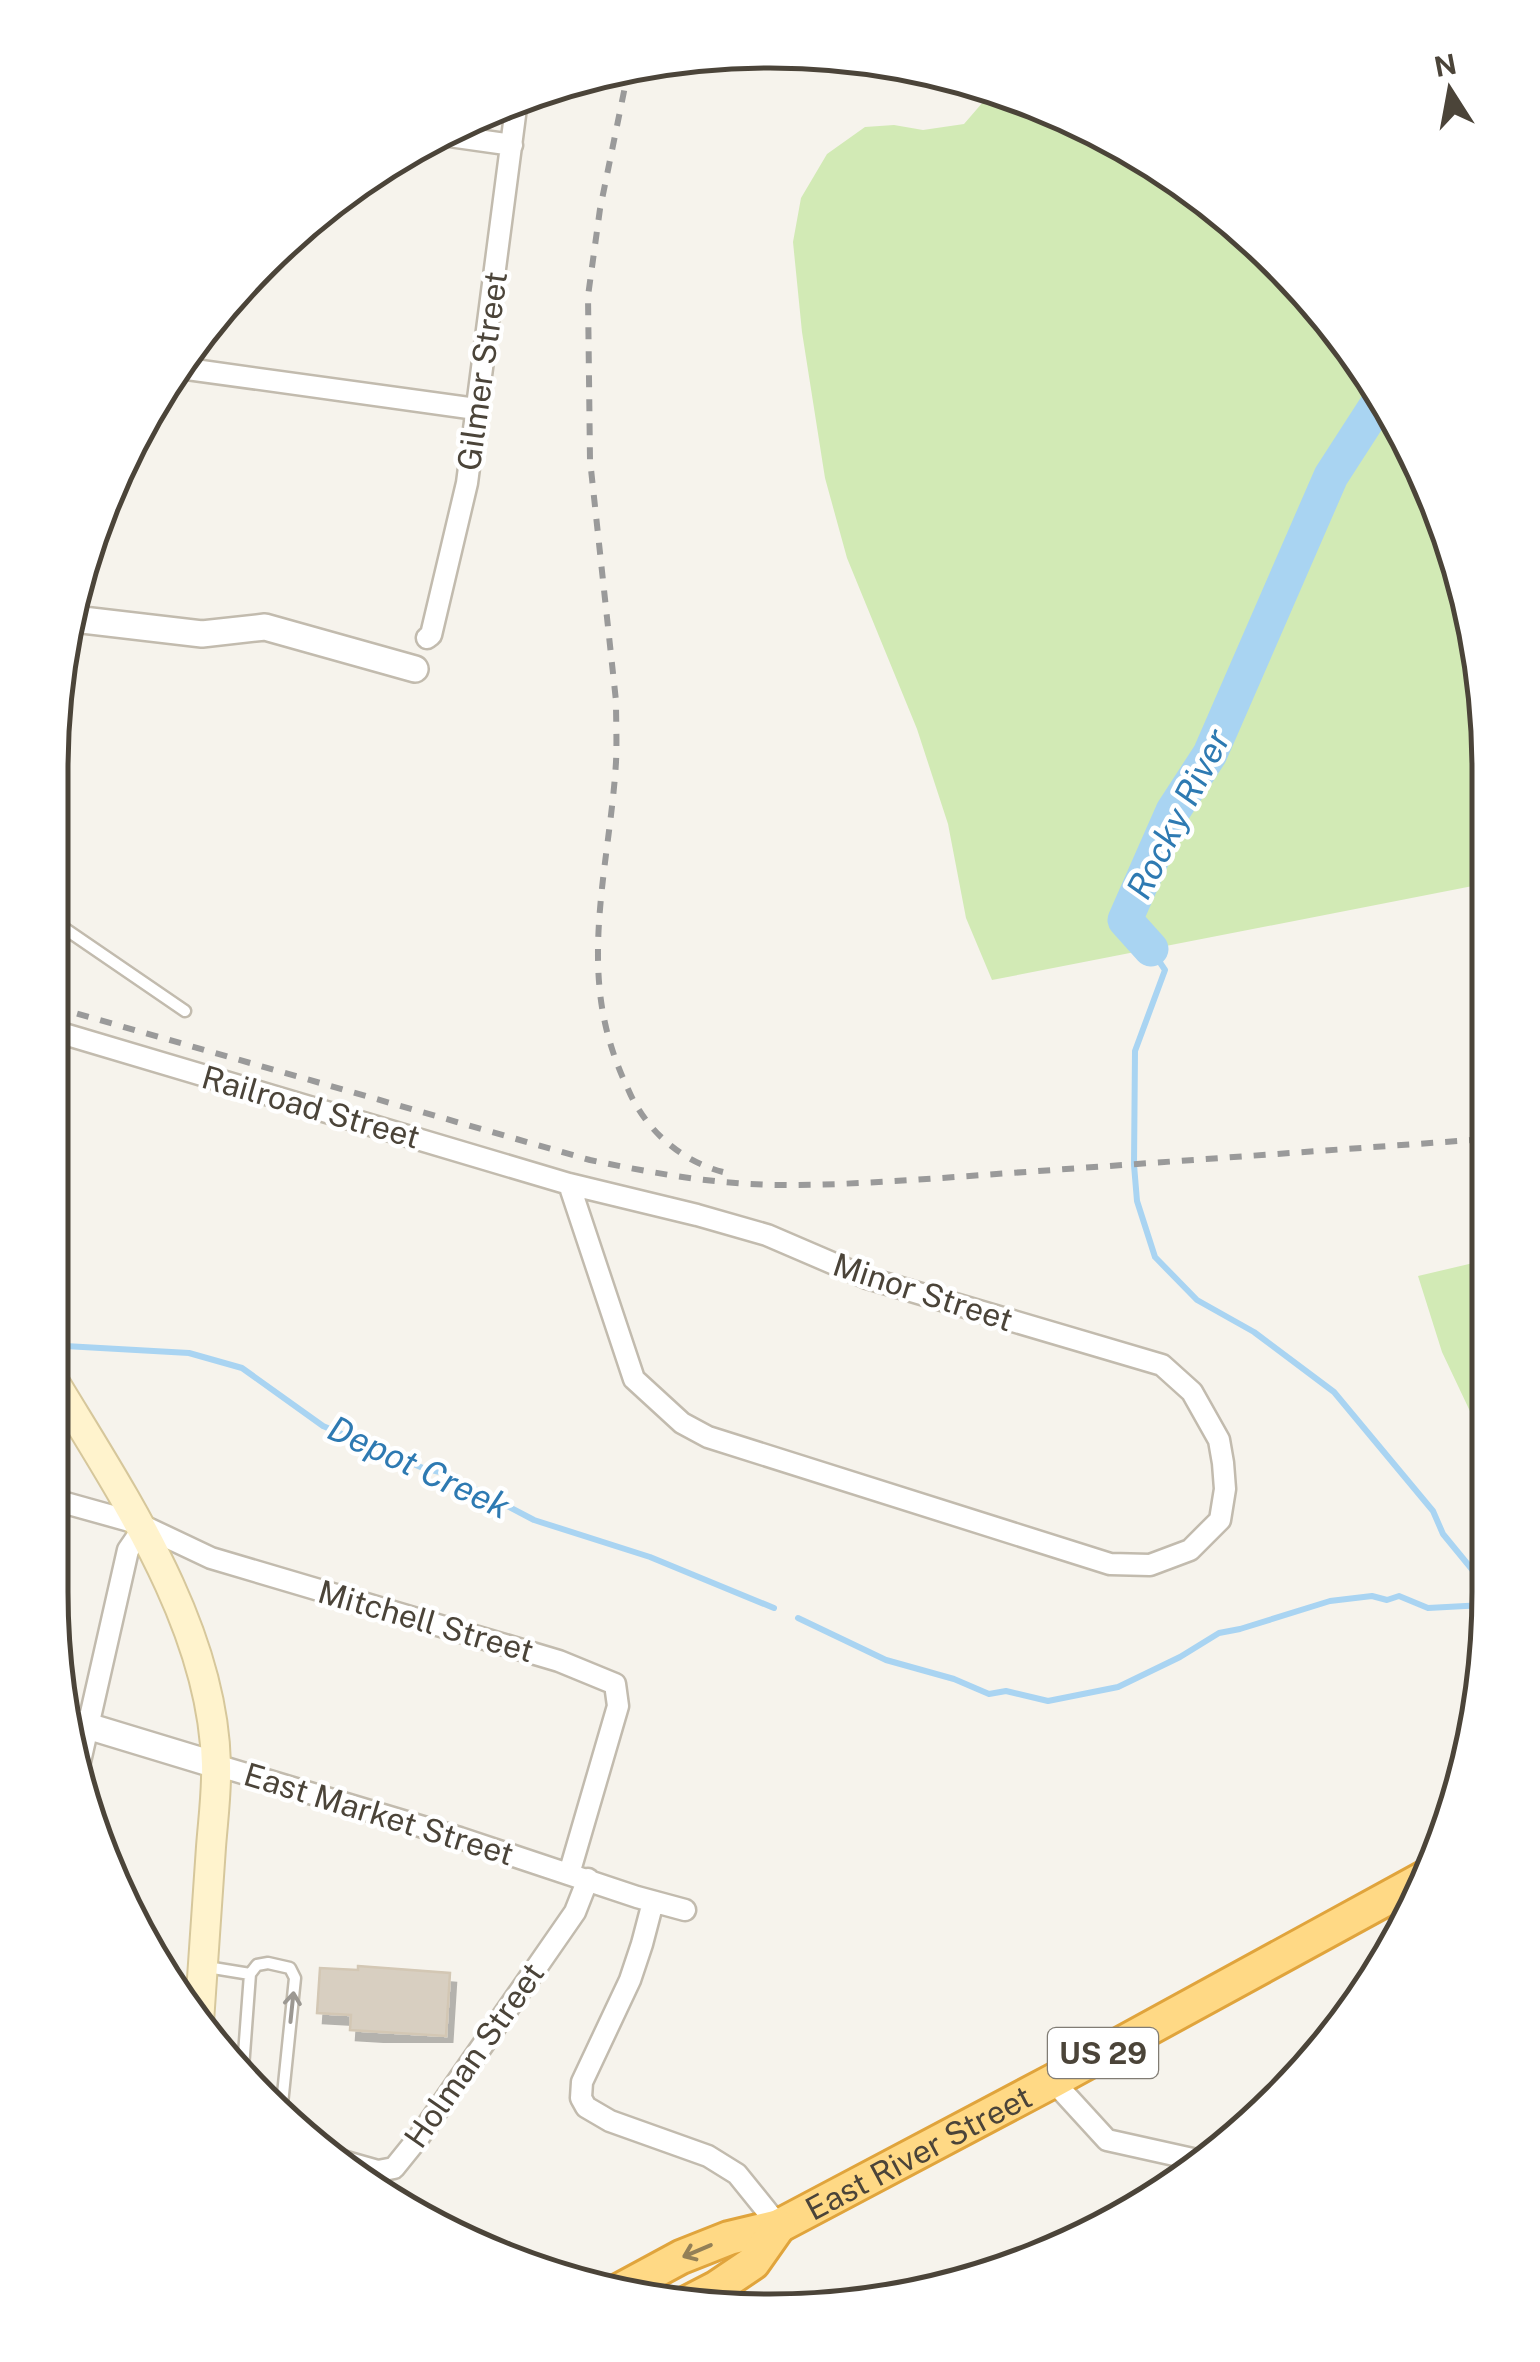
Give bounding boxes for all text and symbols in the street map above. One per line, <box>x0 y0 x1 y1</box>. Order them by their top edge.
north arrow <box>1400 40 1500 140</box>
text: N <box>1431 47 1459 83</box>
street label: Gilmer Street <box>450 269 514 473</box>
water label: Rocky River <box>1118 722 1239 906</box>
street label: Railroad Street <box>198 1058 424 1156</box>
street label: Minor Street <box>828 1246 1018 1338</box>
water label: Depot Creek <box>322 1407 516 1527</box>
street label: Mitchell Street <box>314 1573 538 1669</box>
street label: East Market Street <box>240 1755 518 1873</box>
street label: Holman Street <box>397 1956 551 2154</box>
one-way arrow <box>282 1991 301 2023</box>
road number: US 29 <box>1048 2028 1158 2078</box>
street label: East River Street <box>799 2077 1038 2227</box>
one-way arrow <box>682 2243 713 2261</box>

